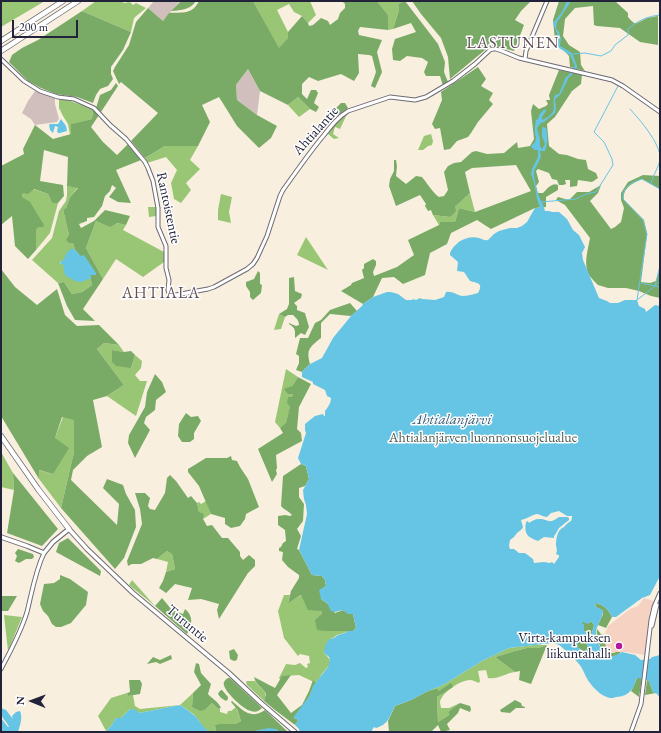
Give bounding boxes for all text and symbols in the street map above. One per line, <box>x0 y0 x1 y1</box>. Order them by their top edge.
scale bar <box>14 12 80 38</box>
text: 200 m <box>19 19 48 35</box>
district label: LASTUNEN <box>467 34 559 54</box>
street label: Ahtialantie <box>290 103 342 159</box>
street label: Rantoistentie <box>152 171 184 245</box>
district label: AHTIALA <box>122 284 200 304</box>
water label: Ahtialanjärvi <box>412 411 492 429</box>
park label: Ahtialanjärven luonnonsuojelualue <box>389 430 577 446</box>
street label: Turuntie <box>163 602 211 646</box>
place label: Virta-kampuksen liikuntahalli <box>518 630 611 662</box>
marker: Virta-kampuksen liikuntahalli <box>614 641 624 651</box>
north arrow <box>12 681 52 721</box>
text: N <box>13 696 27 705</box>

